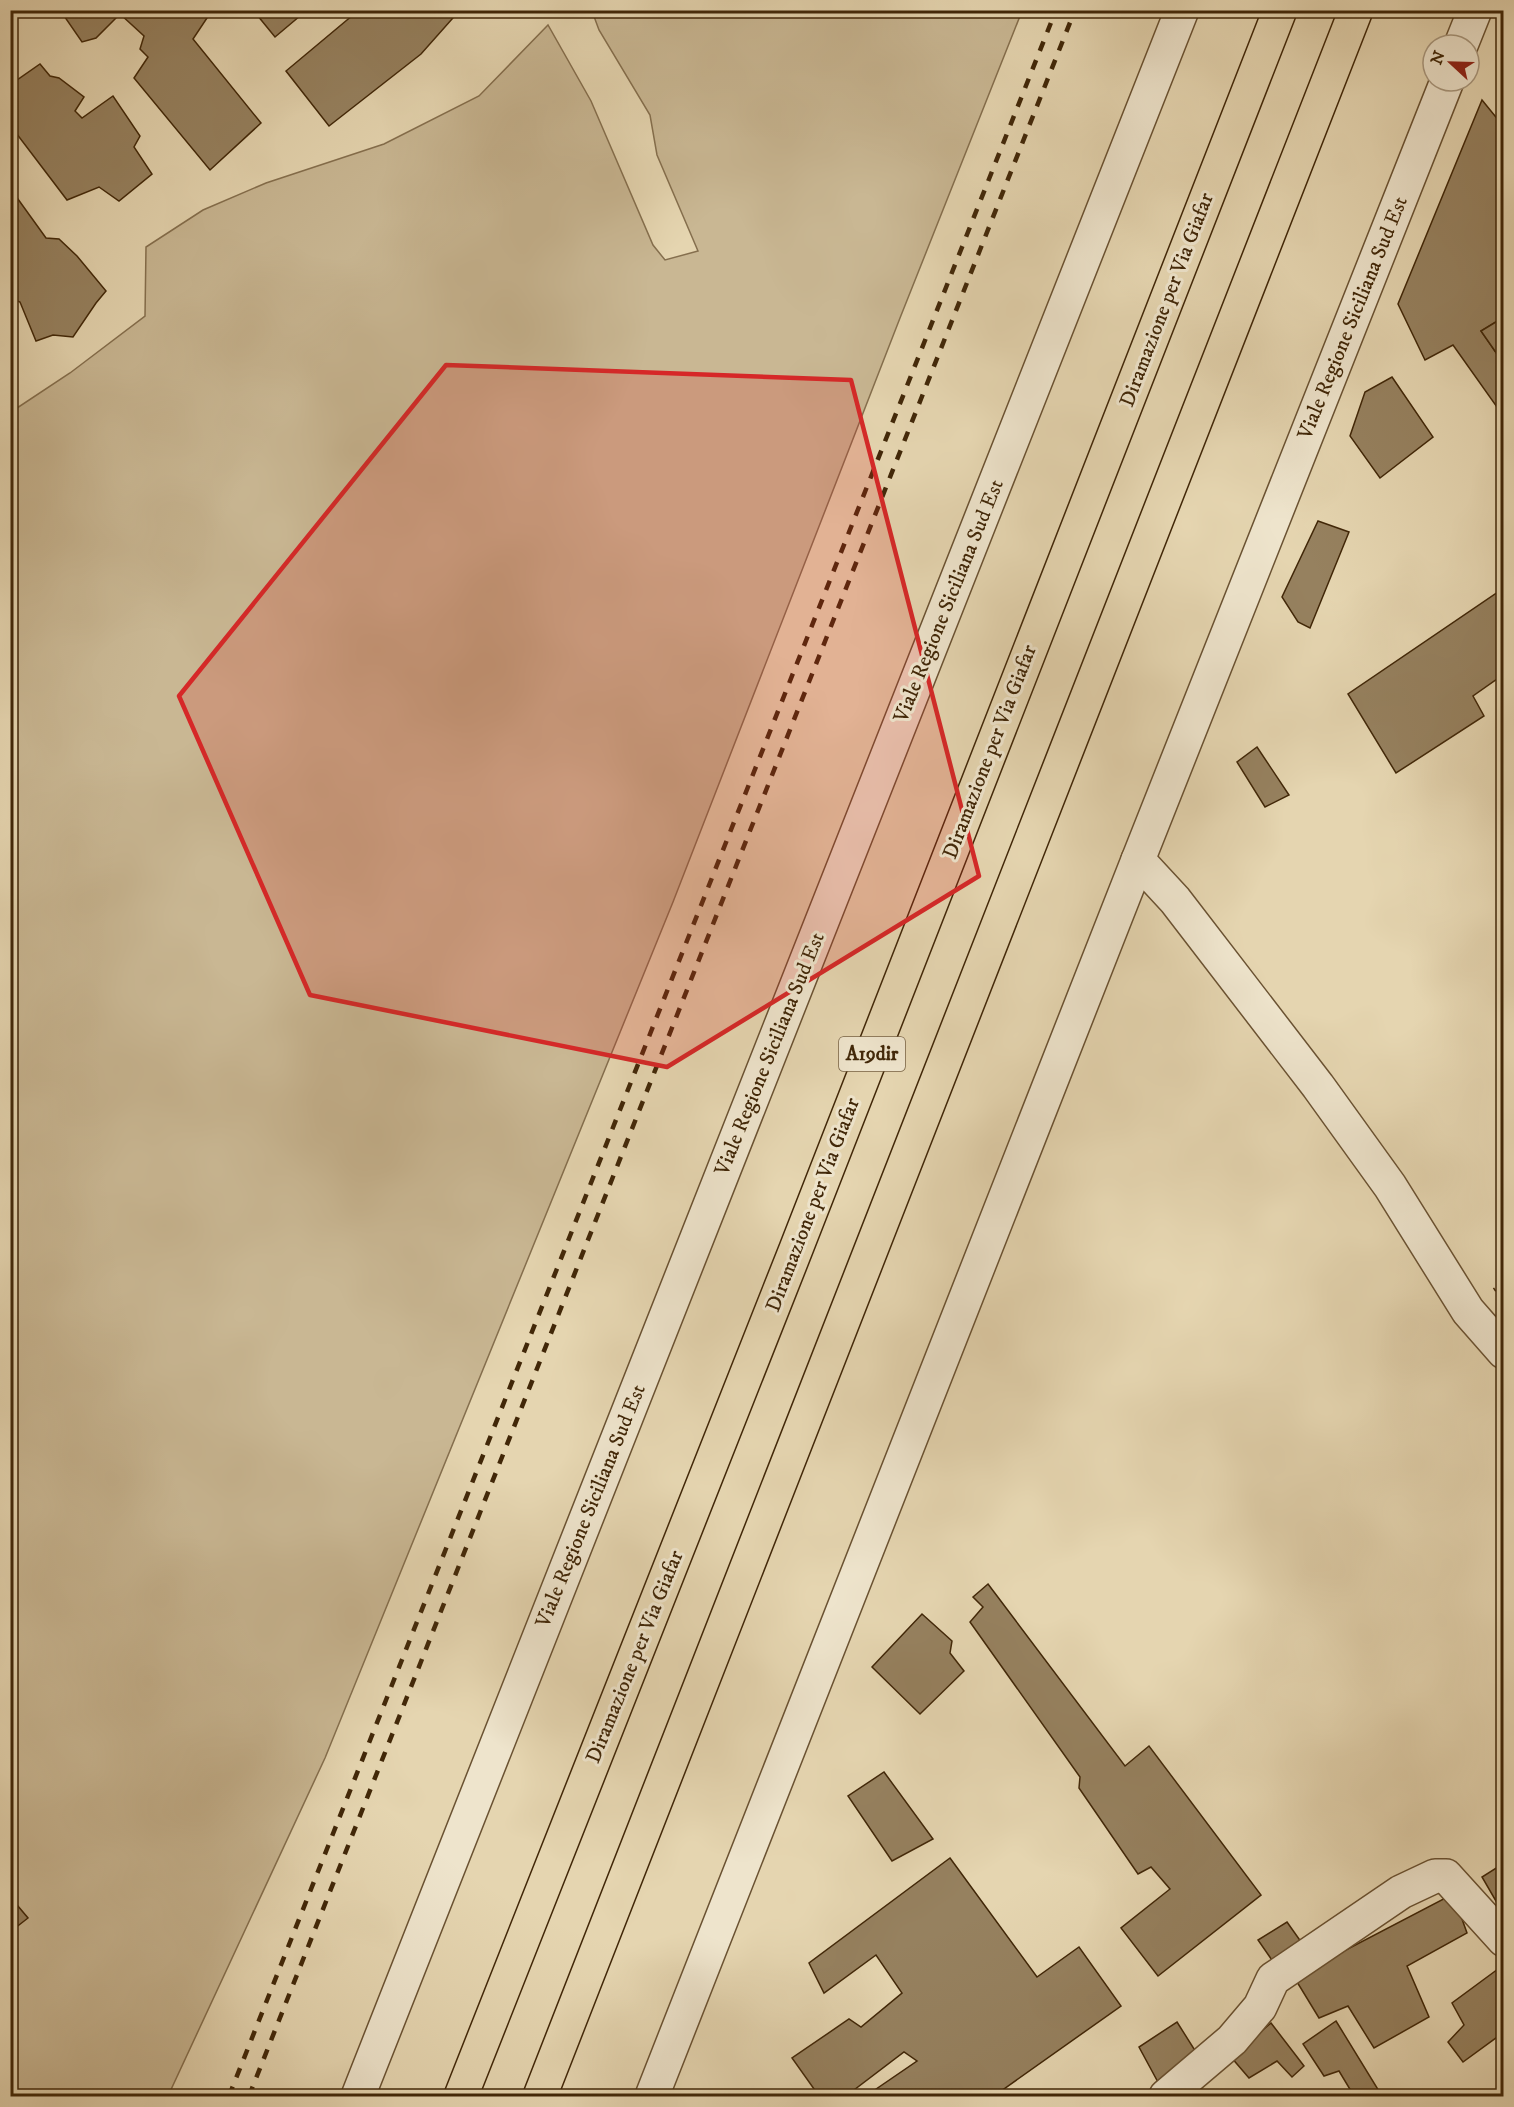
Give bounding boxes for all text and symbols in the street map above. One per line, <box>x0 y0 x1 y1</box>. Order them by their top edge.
north arrow <box>1421 33 1481 93</box>
text: N <box>1426 48 1450 68</box>
street label: Diramazione per Via Giafar <box>1114 189 1220 411</box>
street label: Viale Regione Siciliana Sud Est <box>1292 192 1414 444</box>
street label: Viale Regione Siciliana Sud Est <box>888 475 1010 727</box>
street label: Diramazione per Via Giafar <box>937 641 1043 863</box>
street label: Viale Regione Siciliana Sud Est <box>709 928 831 1180</box>
road number: A19dir <box>839 1037 905 1071</box>
street label: Diramazione per Via Giafar <box>760 1094 866 1316</box>
street label: Viale Regione Siciliana Sud Est <box>530 1380 652 1632</box>
street label: Diramazione per Via Giafar <box>580 1547 690 1767</box>

